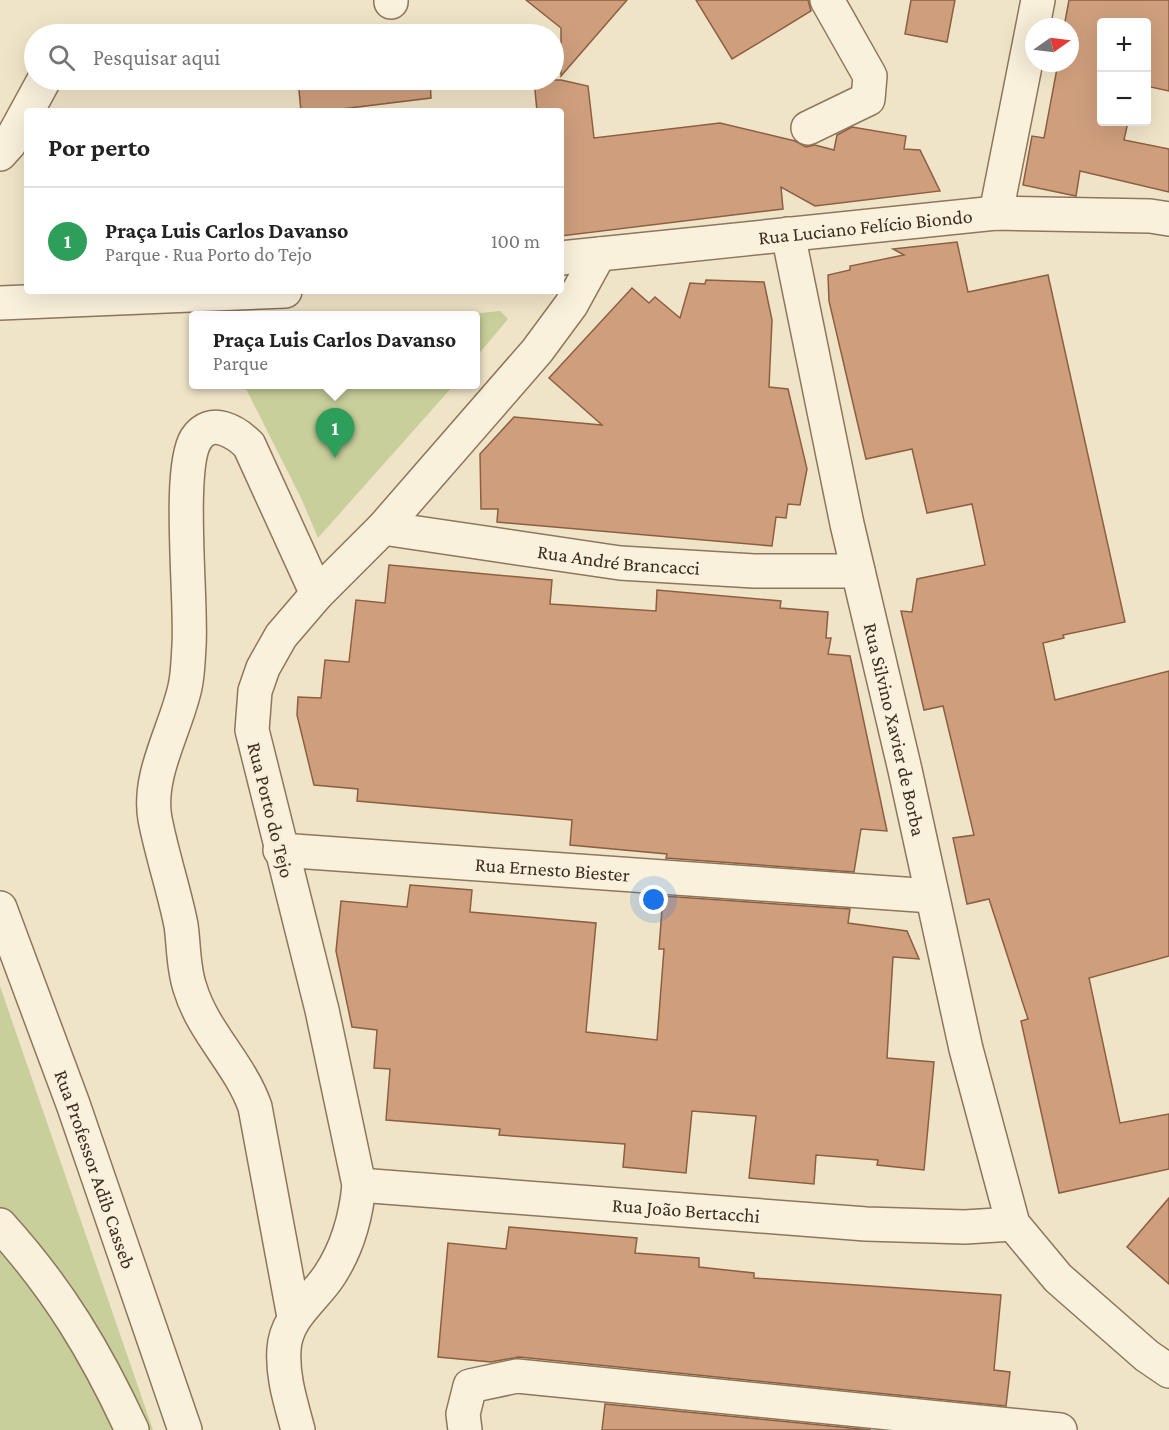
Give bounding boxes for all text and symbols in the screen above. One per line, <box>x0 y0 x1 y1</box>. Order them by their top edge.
north arrow <box>1025 18 1079 72</box>
map controls <box>1097 18 1151 126</box>
button: + <box>1097 18 1151 72</box>
search box <box>24 24 564 90</box>
icon: search <box>45 41 78 74</box>
text: Pesquisar aqui <box>93 45 220 70</box>
button: − <box>1097 72 1151 126</box>
text: Por perto <box>48 133 150 162</box>
street label: Rua Luciano Felício Biondo <box>757 204 974 249</box>
text: Praça Luis Carlos Davanso <box>105 218 348 243</box>
text: 1 <box>64 230 71 252</box>
text: 100 m <box>491 230 540 252</box>
text: Parque · Rua Porto do Tejo <box>105 243 312 265</box>
popup <box>189 311 480 389</box>
text: Praça Luis Carlos Davanso <box>213 327 456 352</box>
text: Parque <box>213 352 268 374</box>
pin: 1 <box>316 408 354 458</box>
street label: Rua André Brancacci <box>536 540 701 579</box>
street label: Rua Silvino Xavier de Borba <box>860 621 930 838</box>
street label: Rua Porto do Tejo <box>243 740 299 881</box>
street label: Rua Ernesto Biester <box>474 853 631 886</box>
your location <box>639 885 668 914</box>
street label: Rua Professor Adib Casseb <box>50 1067 140 1272</box>
street label: Rua João Bertacchi <box>611 1194 761 1227</box>

